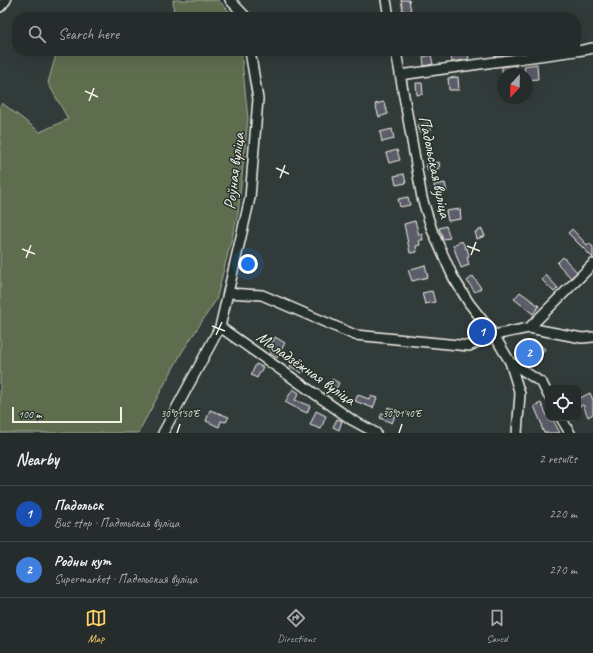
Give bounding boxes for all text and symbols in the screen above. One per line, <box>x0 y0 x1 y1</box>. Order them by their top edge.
search box <box>12 12 581 56</box>
icon: search <box>26 23 48 45</box>
text: Search here <box>58 25 119 44</box>
north arrow <box>497 68 533 104</box>
street label: Падольская вуліца <box>414 114 456 221</box>
street label: Роўная вуліца <box>219 130 249 211</box>
your location <box>238 254 258 274</box>
pin: 1 <box>469 317 495 347</box>
street label: Маладзёжная вуліца <box>252 326 361 411</box>
pin: 2 <box>516 338 542 368</box>
map controls <box>545 385 581 421</box>
button: locate <box>545 385 581 421</box>
scale bar <box>12 405 122 424</box>
text: 100 m <box>18 407 42 421</box>
text: 30°01'50"E <box>161 407 201 420</box>
text: 30°01'40"E <box>383 407 423 420</box>
text: Nearby <box>16 449 59 470</box>
text: 2 results <box>539 451 577 467</box>
text: Падольск <box>54 496 103 515</box>
text: 1 <box>26 506 32 522</box>
text: 220 m <box>549 506 577 522</box>
text: Bus stop · Падольская вуліца <box>54 515 180 531</box>
text: Родны кут <box>54 552 111 571</box>
text: 2 <box>26 562 32 578</box>
text: 270 m <box>549 562 577 578</box>
text: Supermarket · Падольская вуліца <box>54 571 197 587</box>
tab: Map <box>85 607 107 645</box>
tab: Directions <box>277 607 316 645</box>
tab: Saved <box>486 607 508 645</box>

